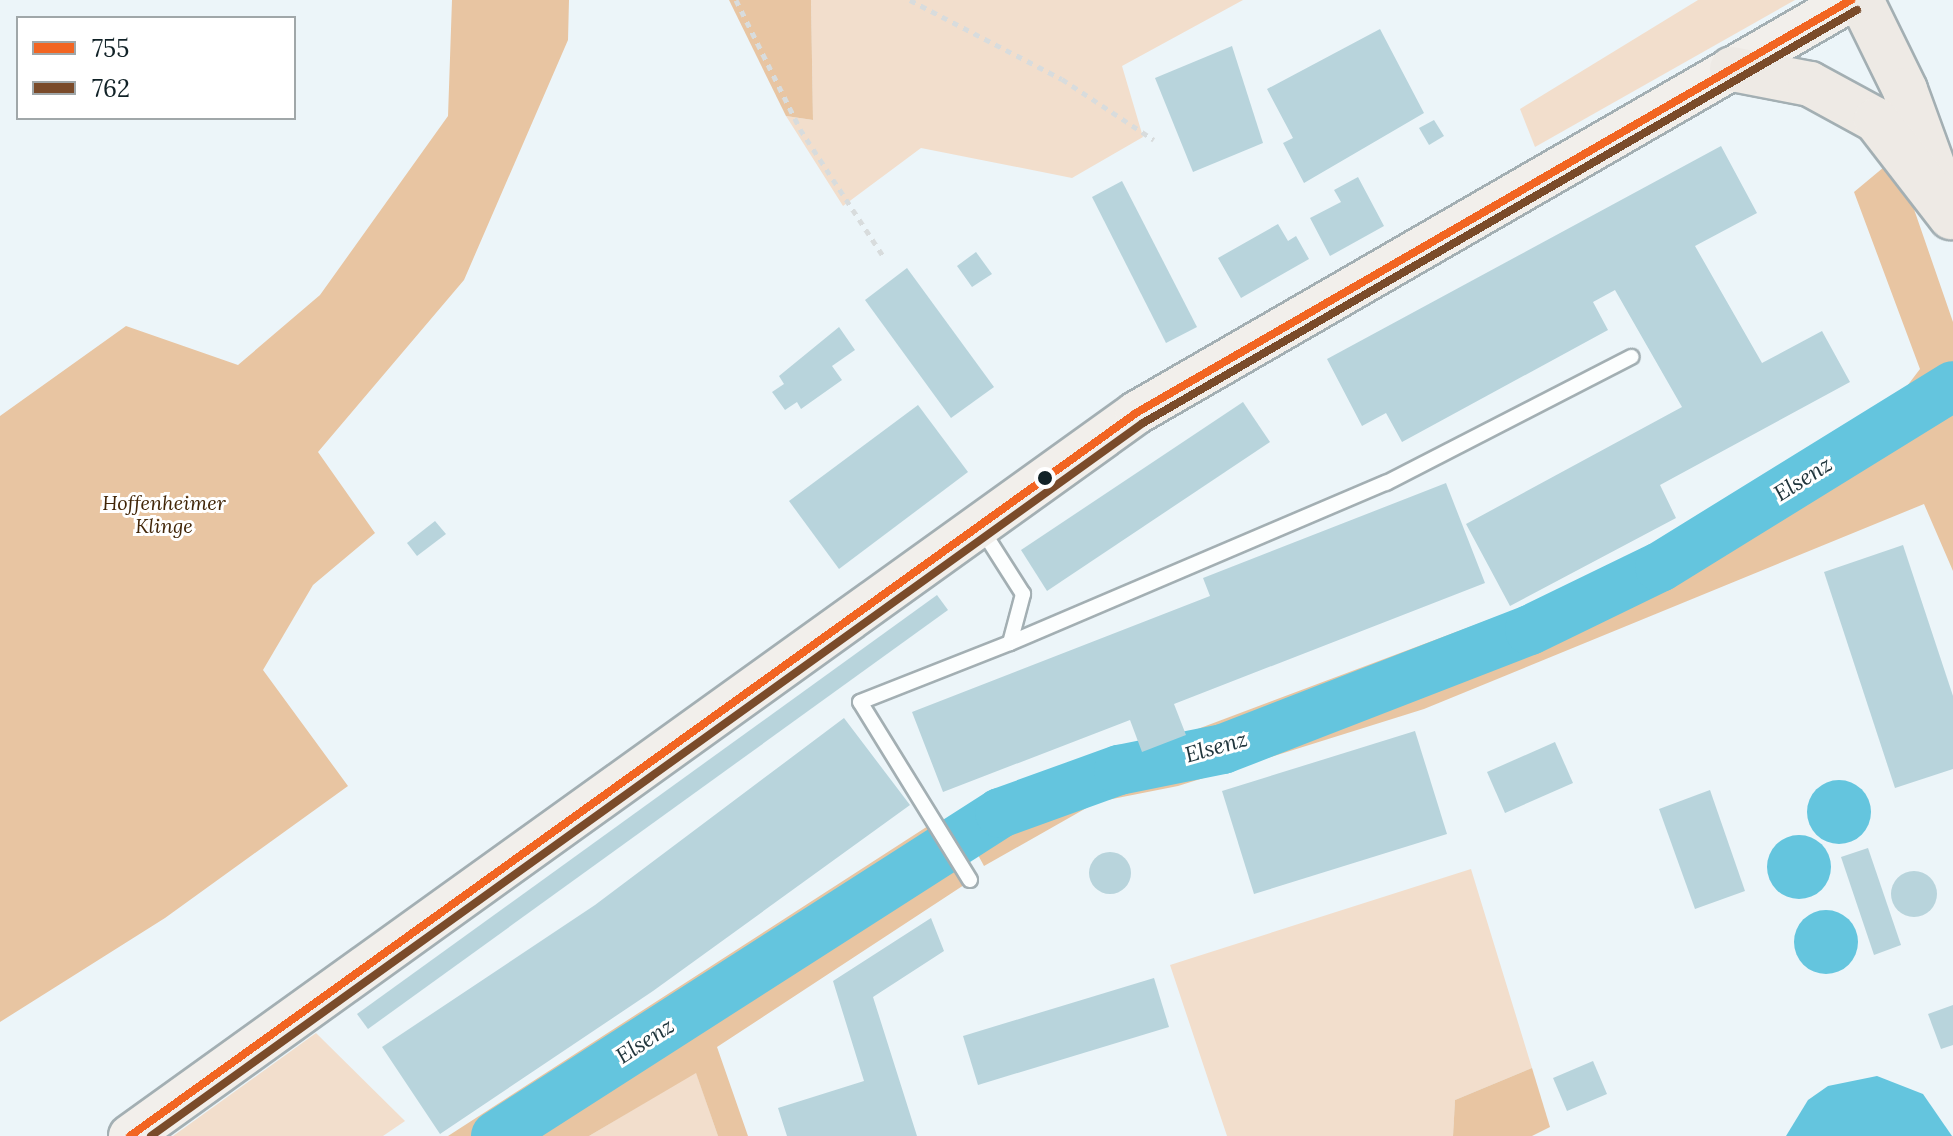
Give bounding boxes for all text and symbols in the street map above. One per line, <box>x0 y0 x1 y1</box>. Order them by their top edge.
legend <box>16 16 296 120</box>
text: 755 <box>92 33 129 64</box>
text: 762 <box>92 73 130 104</box>
water label: Elsenz <box>1769 451 1837 507</box>
unlabelled marker <box>1037 470 1053 486</box>
park label: Hoffenheimer Klinge <box>102 490 226 537</box>
water label: Elsenz <box>1182 726 1250 768</box>
water label: Elsenz <box>611 1013 679 1069</box>

